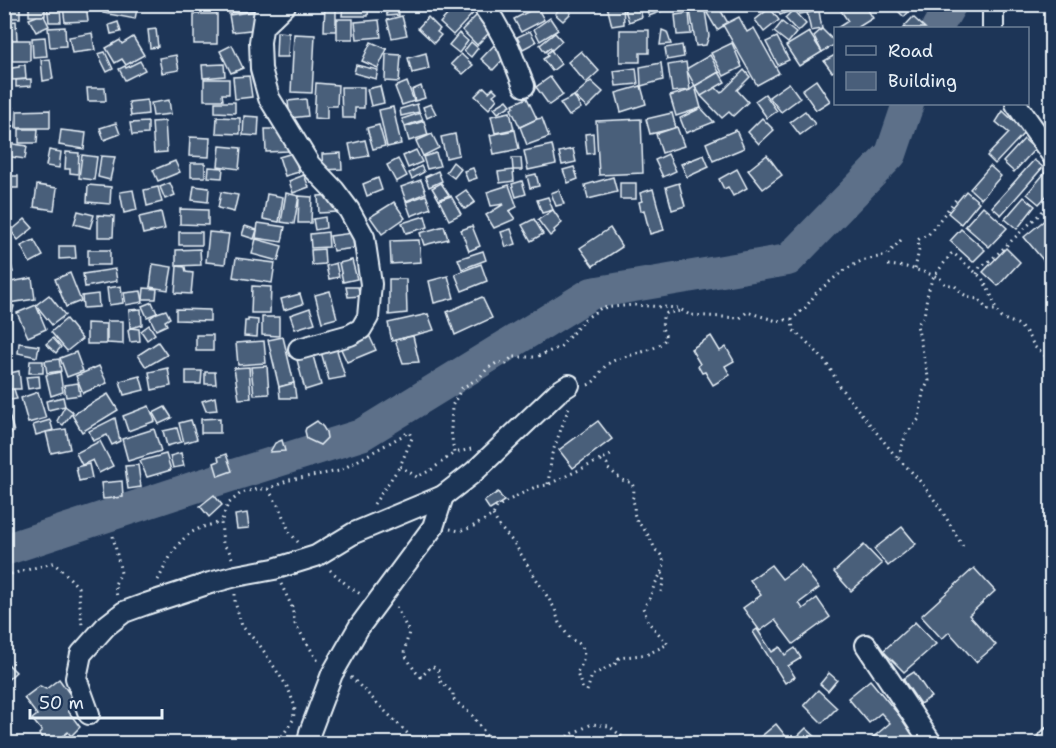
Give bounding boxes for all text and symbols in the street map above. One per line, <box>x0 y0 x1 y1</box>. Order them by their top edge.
legend <box>834 27 1029 105</box>
text: Road <box>888 39 933 63</box>
text: Building <box>888 69 957 93</box>
scale bar <box>30 682 162 720</box>
text: 50 m <box>39 691 84 715</box>

